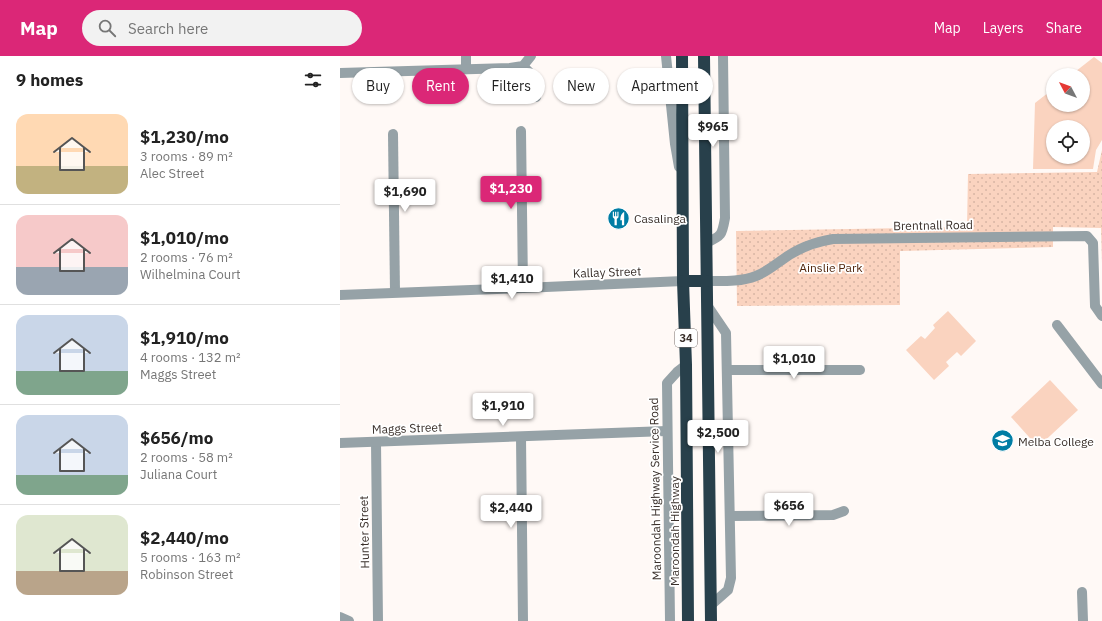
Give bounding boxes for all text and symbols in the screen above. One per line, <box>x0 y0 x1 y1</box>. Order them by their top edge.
search box <box>82 10 362 46</box>
text: Map <box>20 16 58 40</box>
icon: search <box>96 17 118 39</box>
text: Search here <box>128 19 208 38</box>
text: Map <box>934 19 961 37</box>
text: Layers <box>983 19 1024 37</box>
text: Share <box>1046 19 1082 37</box>
chip: Buy <box>352 68 404 104</box>
chip: Rent <box>412 68 469 104</box>
chip: Filters <box>477 68 545 104</box>
chip: New <box>553 68 609 104</box>
chip: Apartment <box>617 68 713 104</box>
north arrow <box>1046 68 1090 112</box>
map controls <box>1046 68 1090 164</box>
text: 9 homes <box>16 69 83 91</box>
icon: filters <box>302 69 324 91</box>
pin: $965 <box>689 114 737 148</box>
text: $965 <box>697 118 729 135</box>
button: locate <box>1046 120 1090 164</box>
text: $1,230/mo <box>140 126 229 148</box>
icon: home <box>48 130 96 178</box>
text: 3 rooms · 89 m² <box>140 148 233 165</box>
text: Alec Street <box>140 165 204 182</box>
pin: $1,230 <box>478 176 544 210</box>
pin: $1,690 <box>372 179 438 213</box>
text: $1,230 <box>489 180 533 197</box>
text: $1,690 <box>383 183 427 200</box>
restaurant icon: Casalinga <box>606 205 632 231</box>
place label: Casalinga <box>634 211 686 226</box>
street label: Brentnall Road <box>893 217 973 233</box>
text: $1,010/mo <box>140 227 229 249</box>
icon: home <box>48 231 96 279</box>
text: 2 rooms · 76 m² <box>140 249 233 266</box>
park label: Ainslie Park <box>799 260 863 275</box>
street label: Kallay Street <box>573 263 641 281</box>
text: Wilhelmina Court <box>140 266 241 283</box>
pin: $1,410 <box>479 266 545 300</box>
text: $1,410 <box>490 270 534 287</box>
text: $1,910/mo <box>140 327 229 349</box>
road number: 34 <box>675 329 697 347</box>
icon: home <box>48 331 96 379</box>
pin: $1,010 <box>761 346 827 380</box>
text: 4 rooms · 132 m² <box>140 349 241 366</box>
text: $1,010 <box>772 350 816 367</box>
text: Maggs Street <box>140 366 216 383</box>
pin: $1,910 <box>470 393 536 427</box>
text: $1,910 <box>481 397 525 414</box>
street label: Maroondah Highway Service Road <box>646 398 664 580</box>
street label: Maggs Street <box>372 419 442 437</box>
pin: $2,500 <box>685 420 751 454</box>
text: $2,500 <box>696 424 740 441</box>
text: $656/mo <box>140 427 213 449</box>
school or university icon: Melba College <box>989 428 1015 454</box>
icon: home <box>48 431 96 479</box>
place label: Melba College <box>1018 434 1094 449</box>
text: 2 rooms · 58 m² <box>140 449 233 466</box>
text: Juliana Court <box>140 466 217 483</box>
street label: Maroondah Highway <box>667 476 682 586</box>
pin: $656 <box>765 493 813 527</box>
street label: Hunter Street <box>356 495 372 569</box>
pin: $2,440 <box>478 495 544 529</box>
text: $656 <box>773 497 805 514</box>
text: $2,440 <box>489 499 533 516</box>
text: $2,440/mo <box>140 527 229 549</box>
icon: home <box>48 531 96 579</box>
text: 5 rooms · 163 m² <box>140 549 241 566</box>
text: Robinson Street <box>140 566 233 583</box>

